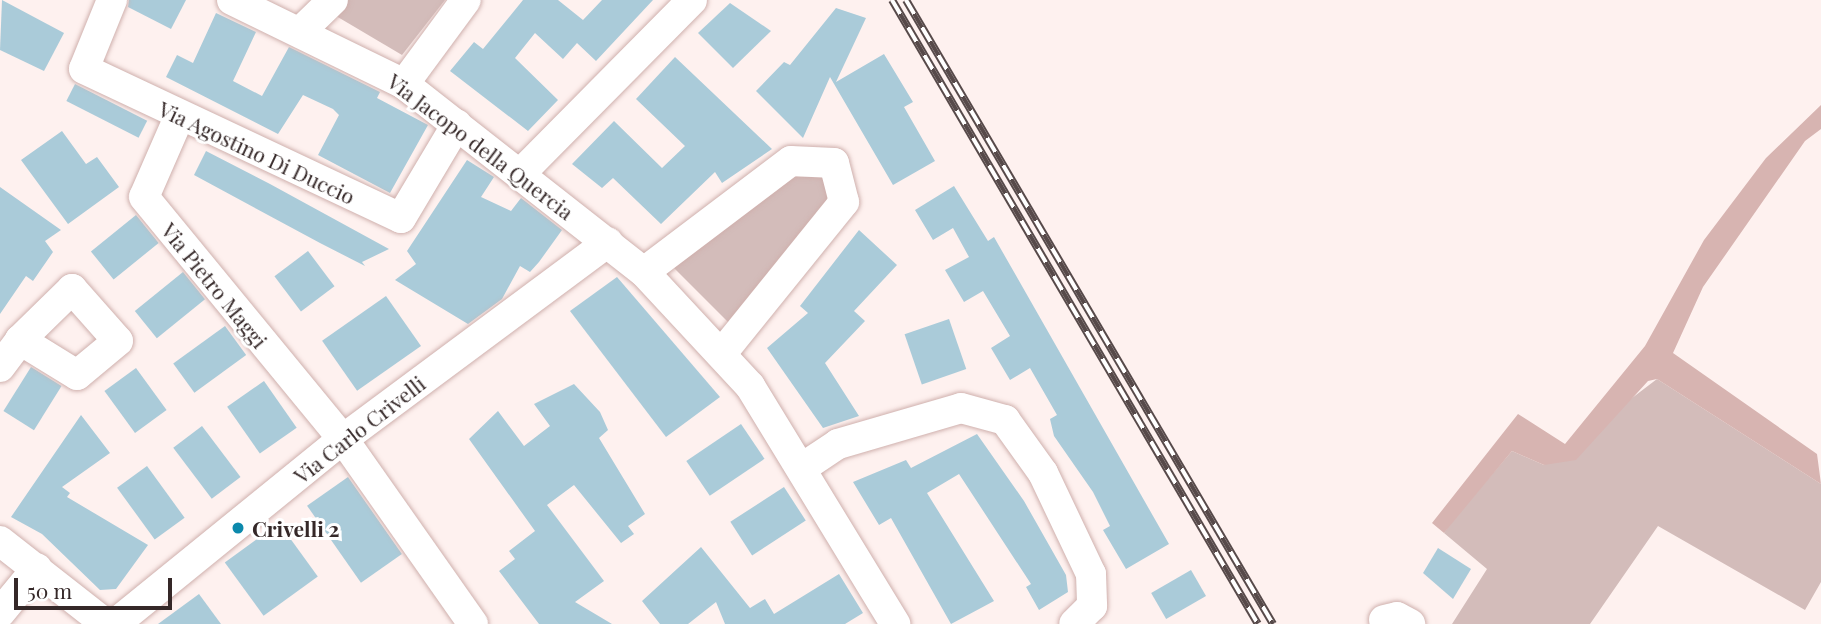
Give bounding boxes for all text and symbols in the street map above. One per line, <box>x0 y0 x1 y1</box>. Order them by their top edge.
street label: Via Jacopo della Quercia <box>383 68 579 224</box>
street label: Via Agostino Di Duccio <box>155 95 359 209</box>
street label: Via Pietro Maggi <box>157 217 273 353</box>
street label: Via Carlo Crivelli <box>288 370 430 488</box>
place label: Crivelli 2 <box>252 515 340 541</box>
marker: Crivelli 2 <box>230 520 246 536</box>
scale bar <box>18 564 175 608</box>
text: 50 m <box>27 576 72 604</box>

